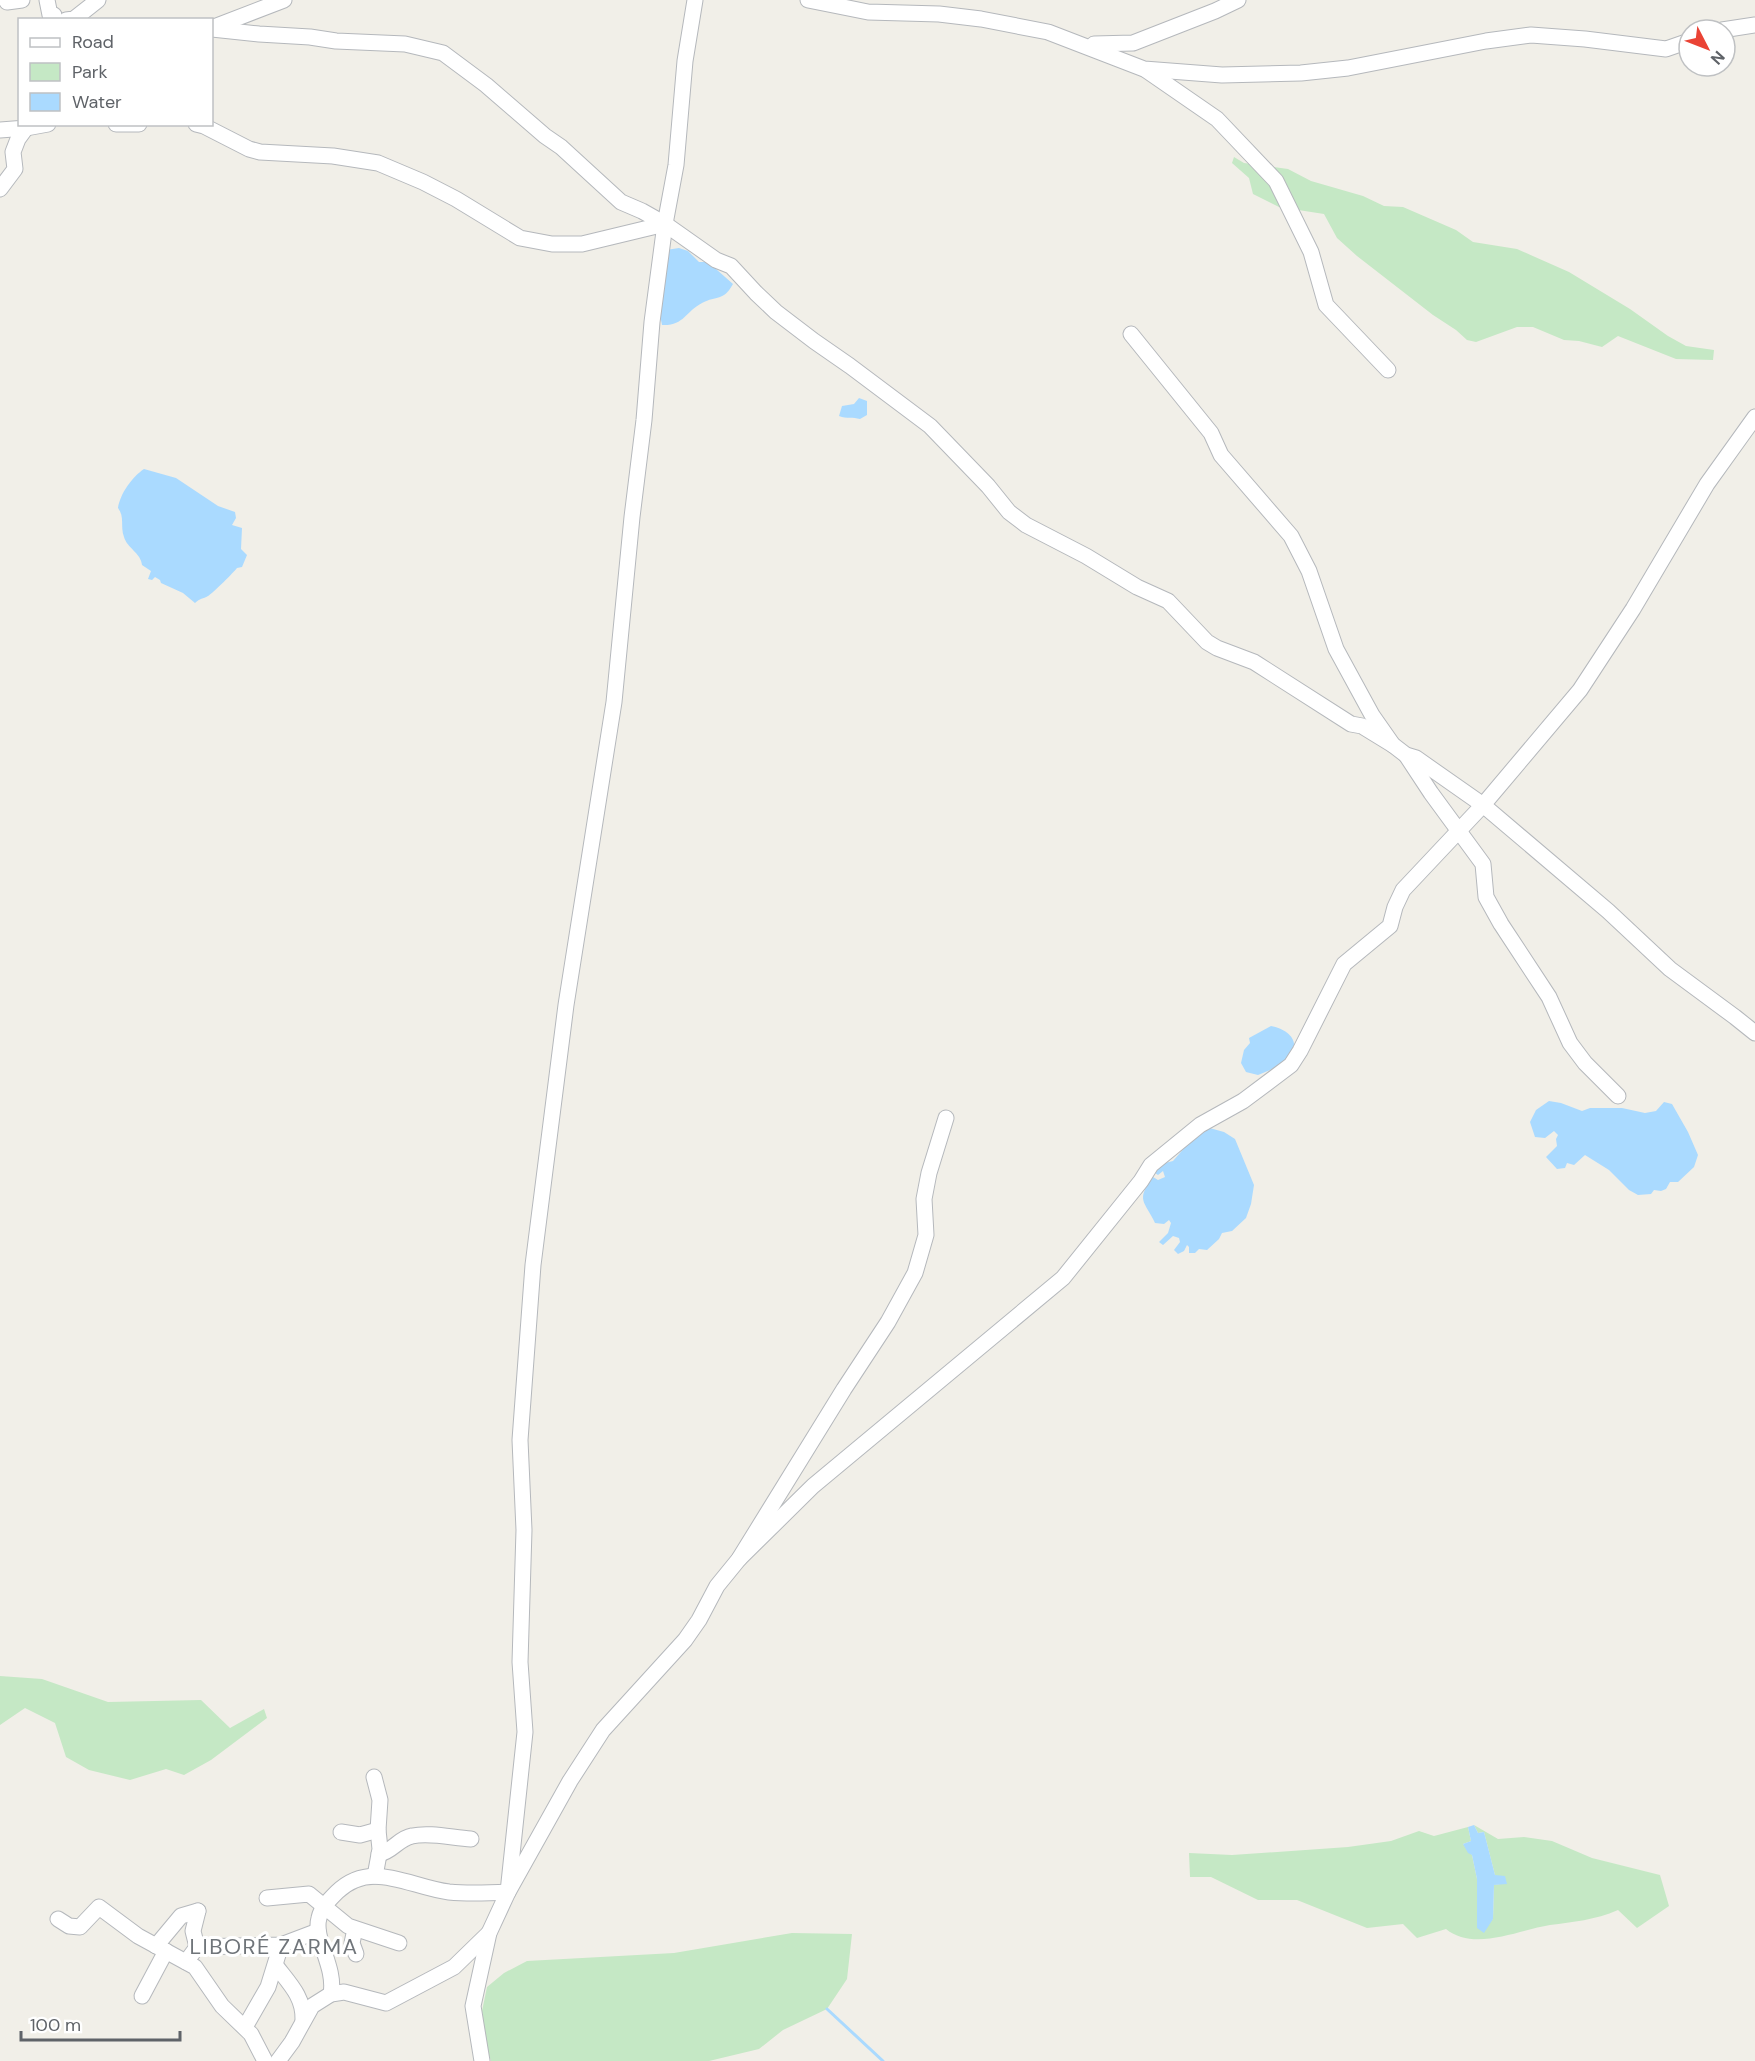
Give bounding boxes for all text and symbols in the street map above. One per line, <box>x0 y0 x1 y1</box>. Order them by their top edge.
legend <box>18 18 213 126</box>
north arrow <box>1677 18 1737 78</box>
text: Road <box>72 30 114 54</box>
text: N <box>1706 46 1729 69</box>
text: Park <box>72 60 108 84</box>
text: Water <box>72 90 122 114</box>
district label: LIBORÉ ZARMA <box>189 1932 359 1961</box>
scale bar <box>21 2004 180 2042</box>
text: 100 m <box>30 2013 81 2037</box>

